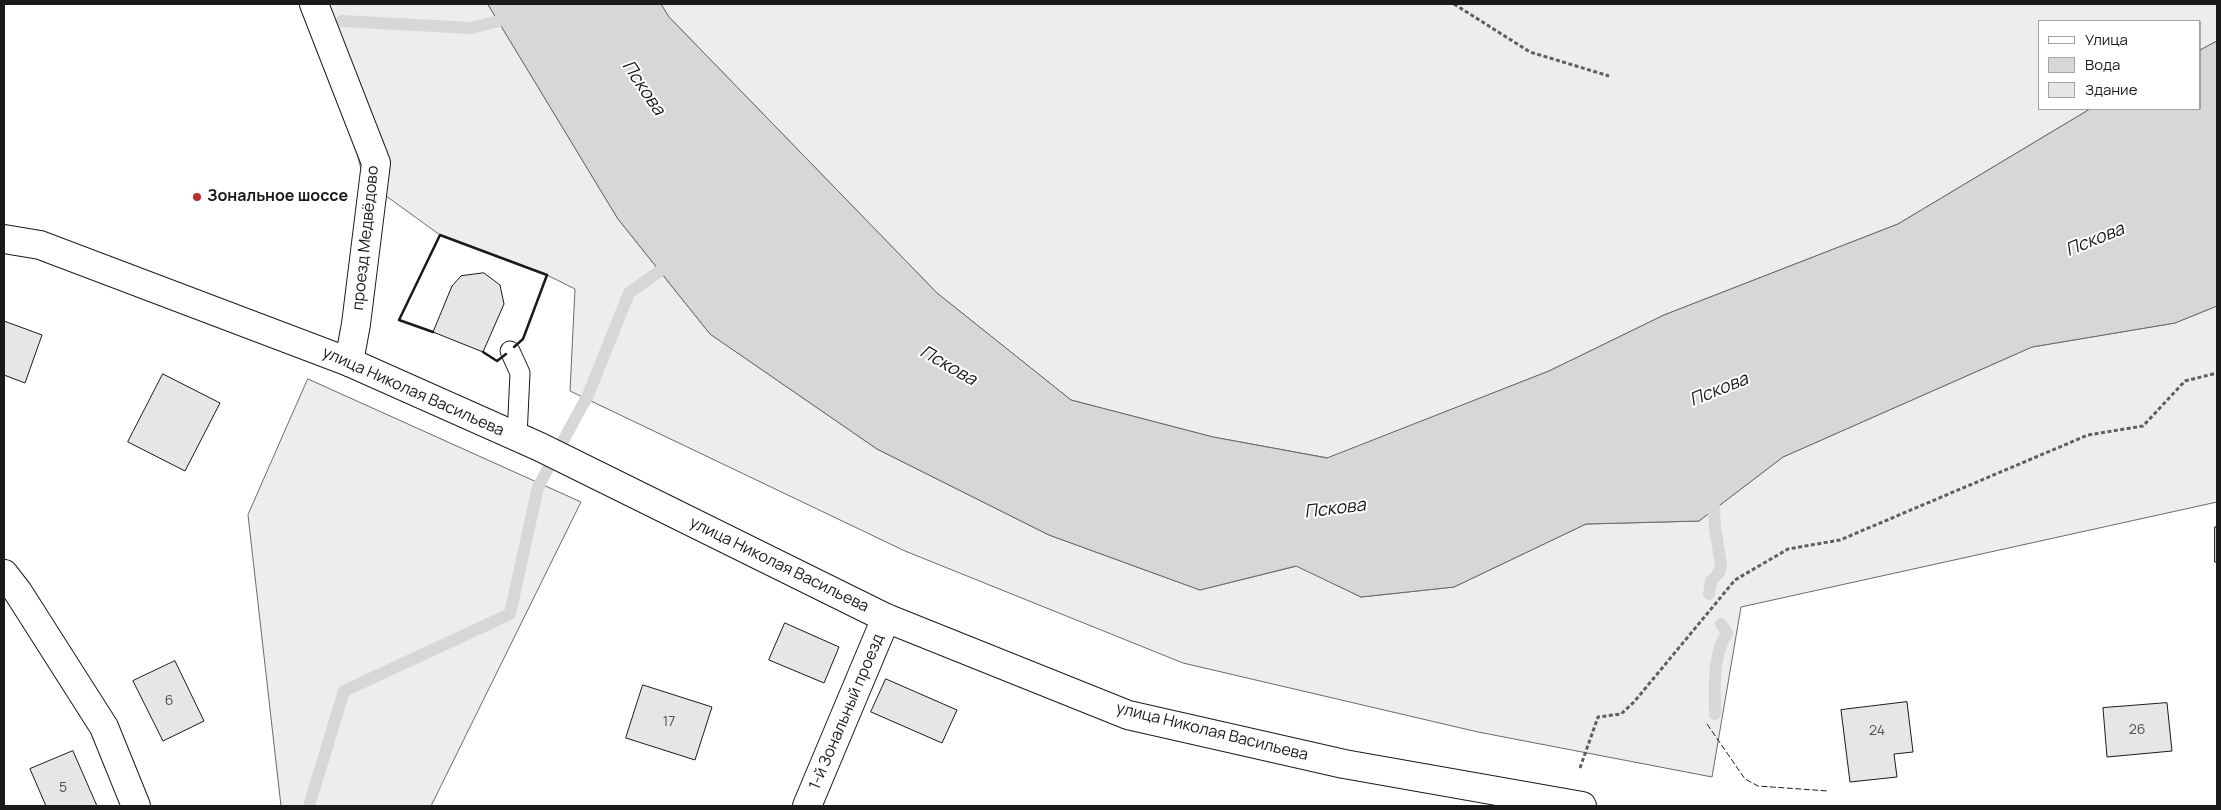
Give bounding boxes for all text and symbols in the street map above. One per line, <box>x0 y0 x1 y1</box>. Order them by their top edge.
legend <box>2038 20 2201 110</box>
text: Улица <box>2085 29 2128 50</box>
text: Вода <box>2085 54 2120 75</box>
water label: Пскова <box>617 56 669 120</box>
text: Здание <box>2085 79 2137 100</box>
street label: проезд Медвёдово <box>349 165 383 311</box>
place label: Зональное шоссе <box>207 187 348 207</box>
marker: Зональное шоссе <box>191 191 203 203</box>
water label: Пскова <box>2062 218 2128 262</box>
water label: Пскова <box>916 341 980 391</box>
street label: улица Николая Васильева <box>319 343 507 441</box>
water label: Пскова <box>1686 368 1752 412</box>
water label: Пскова <box>1303 495 1367 523</box>
street label: улица Николая Васильева <box>686 513 872 617</box>
street label: 1-й Зональный проезд <box>805 631 889 793</box>
house number: 6 <box>165 693 173 709</box>
street label: улица Николая Васильева <box>1114 699 1310 765</box>
house number: 17 <box>663 714 675 730</box>
house number: 26 <box>2129 722 2145 738</box>
house number: 24 <box>1869 723 1885 739</box>
house number: 5 <box>59 780 67 796</box>

